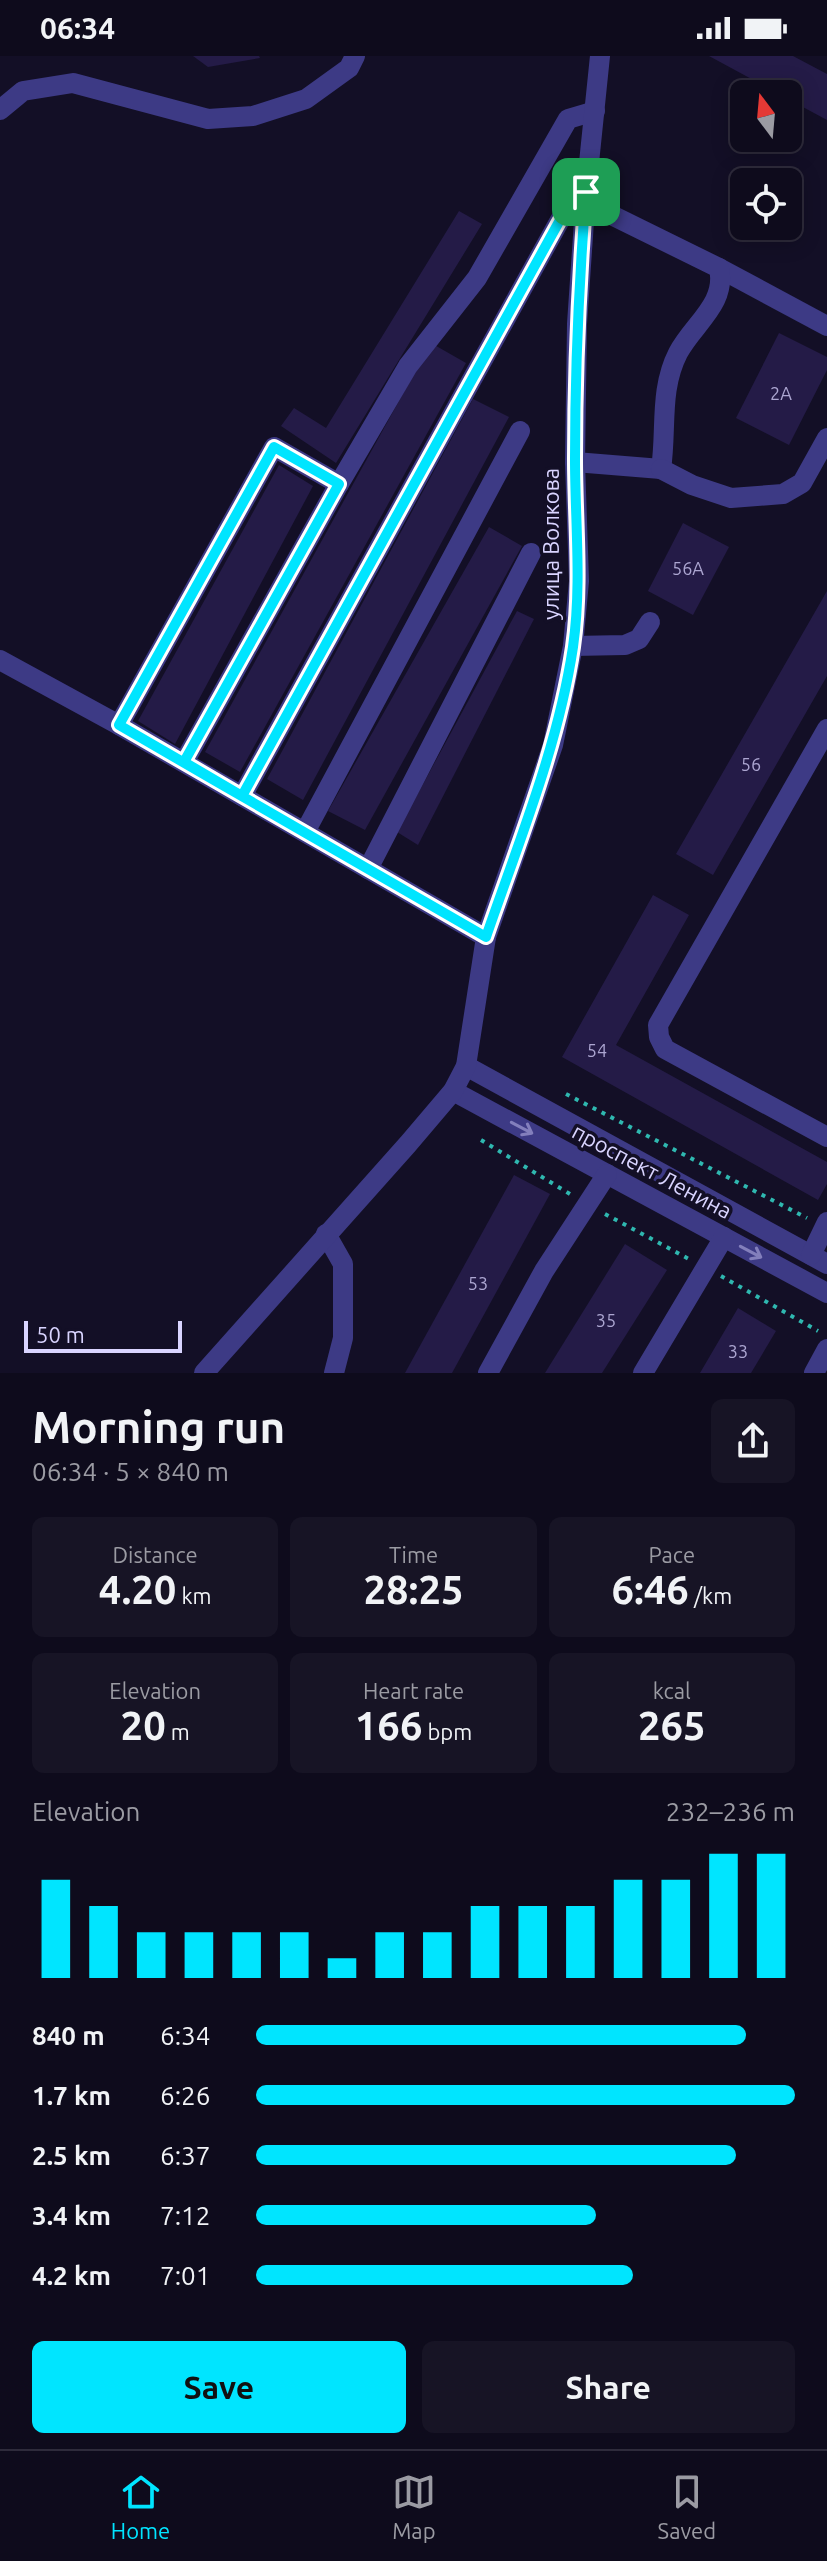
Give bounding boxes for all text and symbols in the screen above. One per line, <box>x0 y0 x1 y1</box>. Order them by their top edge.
text: 06:34 <box>40 11 115 45</box>
north arrow <box>730 80 802 152</box>
map controls <box>730 80 802 240</box>
pin <box>552 158 620 226</box>
button: locate <box>730 168 802 240</box>
icon: arrive <box>564 170 608 214</box>
house number: 2А <box>770 383 792 403</box>
street label: улица Волкова <box>538 468 563 620</box>
house number: 56А <box>672 558 704 578</box>
house number: 56 <box>741 754 761 774</box>
house number: 54 <box>587 1040 607 1060</box>
street label: проспект Ленина <box>568 1118 736 1223</box>
one-way arrow <box>510 1121 533 1137</box>
one-way arrow <box>738 1244 762 1260</box>
house number: 53 <box>468 1273 488 1293</box>
house number: 35 <box>596 1310 616 1330</box>
scale bar <box>24 1317 182 1353</box>
text: 50 m <box>36 1322 85 1347</box>
house number: 33 <box>728 1341 748 1361</box>
button: share <box>711 1399 795 1483</box>
text: Morning run <box>32 1402 285 1451</box>
text: 06:34 · 5 × 840 m <box>32 1457 229 1486</box>
text: Distance <box>113 1542 198 1567</box>
text: Time <box>389 1542 438 1567</box>
text: Pace <box>649 1542 695 1567</box>
text: 4.20 <box>99 1567 176 1612</box>
text: 28:25 <box>363 1567 464 1612</box>
text: 6:46 <box>611 1567 689 1612</box>
text: km <box>176 1583 212 1608</box>
text: /km <box>689 1583 732 1608</box>
text: Elevation <box>109 1678 201 1703</box>
text: Heart rate <box>363 1678 464 1703</box>
text: kcal <box>653 1678 691 1703</box>
text: 20 <box>121 1703 166 1748</box>
text: 166 <box>355 1703 422 1748</box>
text: 265 <box>638 1703 706 1748</box>
text: m <box>166 1719 190 1744</box>
text: bpm <box>422 1719 472 1744</box>
text: Elevation <box>32 1797 140 1826</box>
text: 232–236 m <box>666 1797 795 1826</box>
text: 840 m <box>32 2021 105 2050</box>
text: 6:34 <box>160 2021 210 2050</box>
text: 1.7 km <box>32 2081 111 2110</box>
text: 6:26 <box>160 2081 210 2110</box>
text: 2.5 km <box>32 2141 111 2170</box>
text: 6:37 <box>160 2141 210 2170</box>
text: 3.4 km <box>32 2201 111 2230</box>
text: 7:12 <box>160 2201 210 2230</box>
text: 4.2 km <box>32 2261 111 2290</box>
text: 7:01 <box>160 2261 210 2290</box>
button: Save <box>32 2341 406 2433</box>
button: Share <box>422 2341 795 2433</box>
tab: Home <box>111 2470 170 2543</box>
tab: Map <box>392 2470 436 2543</box>
tab: Saved <box>658 2470 716 2543</box>

